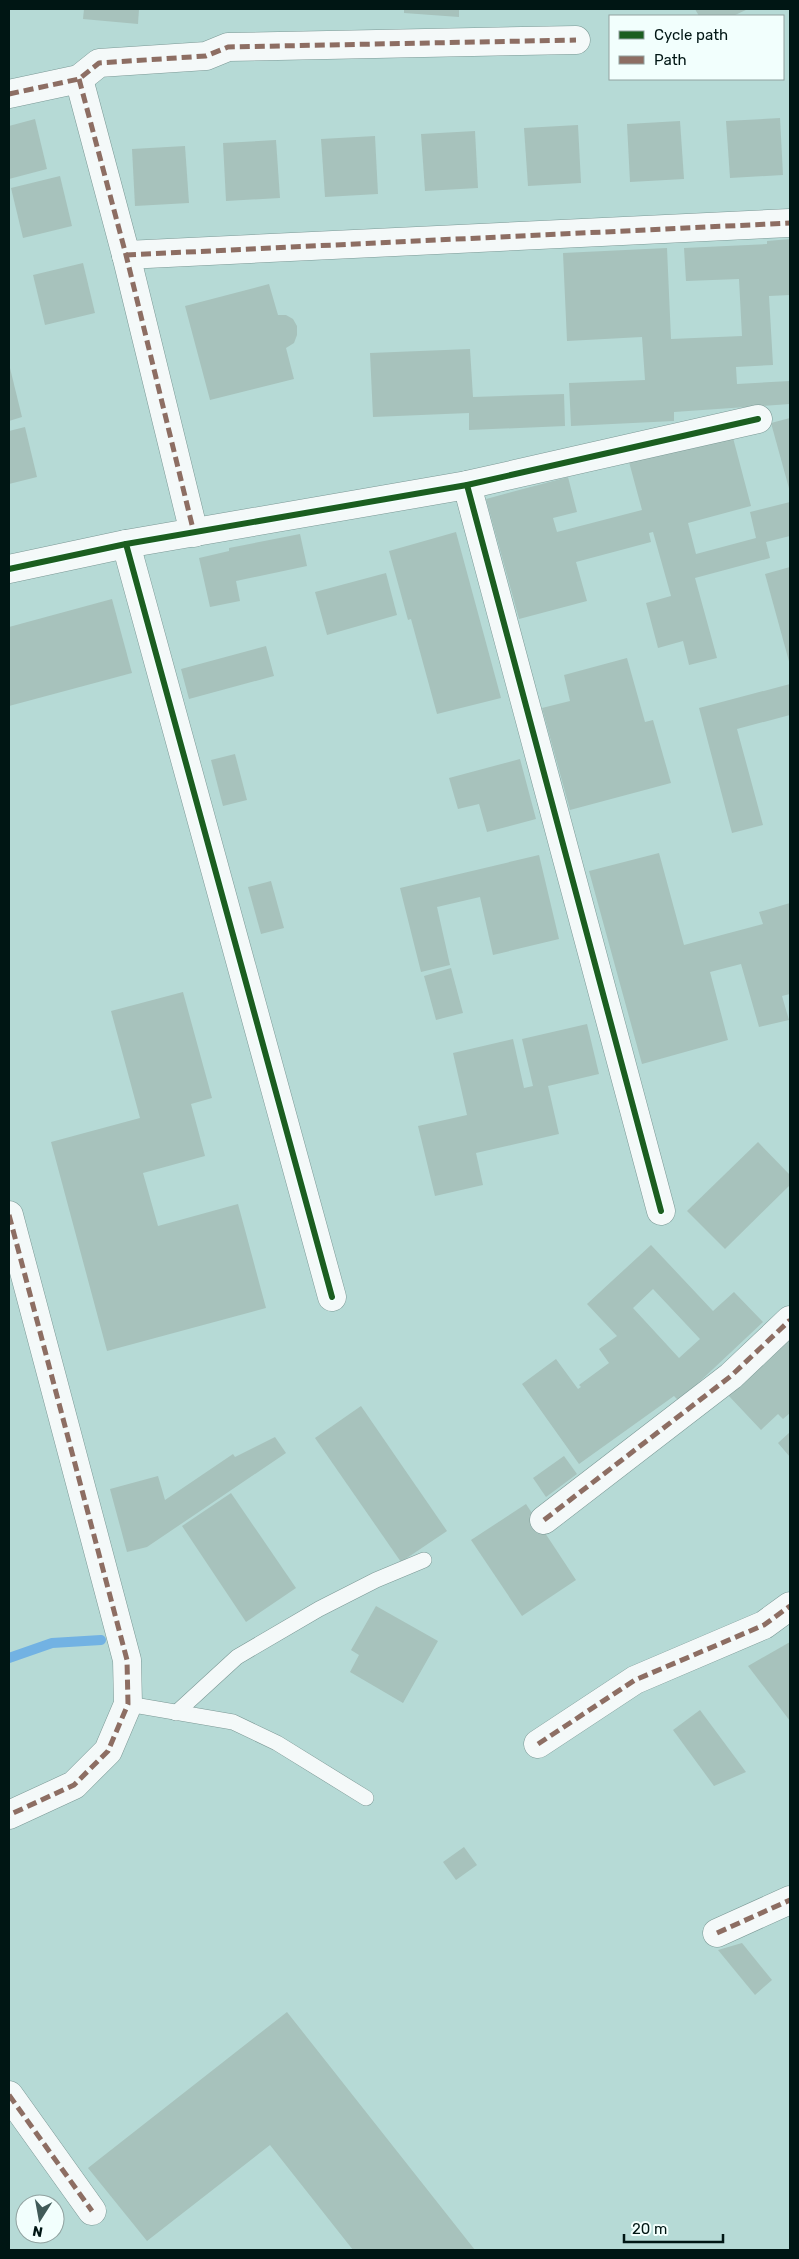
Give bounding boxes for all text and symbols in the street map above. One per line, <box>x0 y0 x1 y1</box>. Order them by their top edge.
legend <box>609 15 784 80</box>
text: Cycle path <box>654 26 728 44</box>
text: Path <box>654 51 687 69</box>
north arrow <box>15 2194 65 2244</box>
scale bar <box>624 2212 723 2244</box>
text: 20 m <box>632 2220 667 2238</box>
text: N <box>31 2222 44 2241</box>

